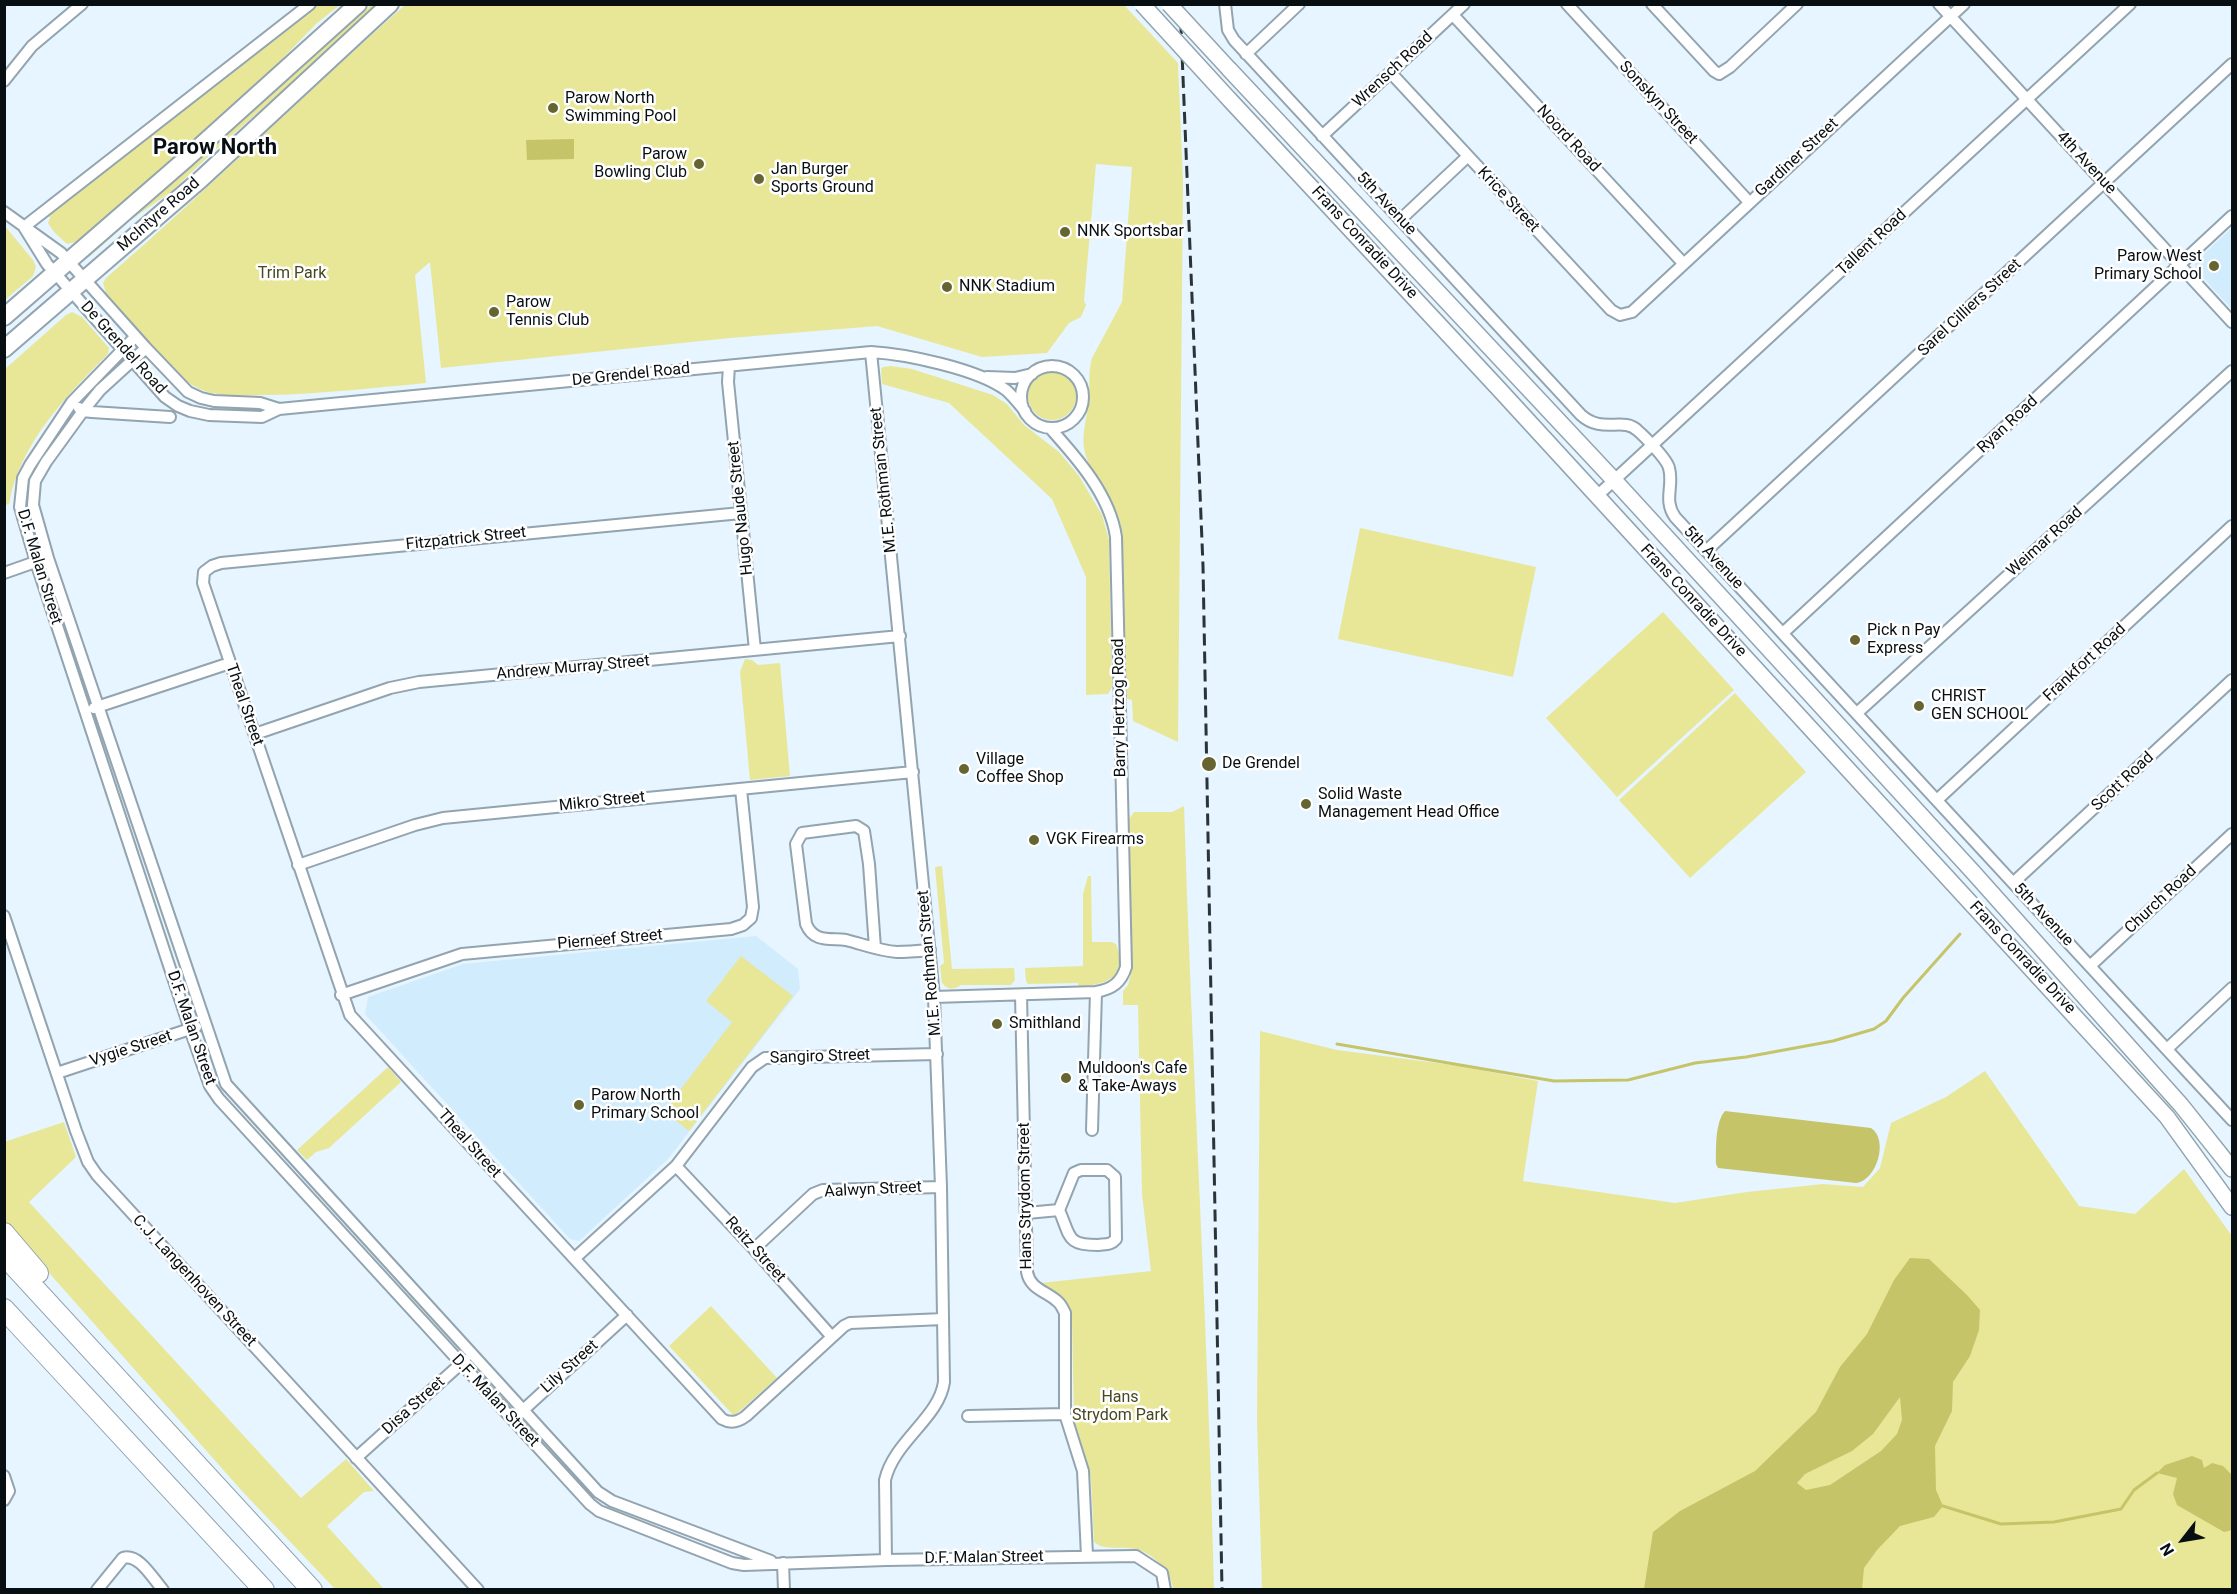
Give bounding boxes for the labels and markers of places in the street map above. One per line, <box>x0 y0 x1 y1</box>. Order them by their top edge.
place label: Parow North Swimming Pool <box>565 89 676 127</box>
marker: Parow North Swimming Pool <box>546 101 560 115</box>
place label: Parow Bowling Club <box>594 145 687 183</box>
marker: Parow Bowling Club <box>692 157 706 171</box>
place label: Jan Burger Sports Ground <box>771 160 874 198</box>
marker: Jan Burger Sports Ground <box>752 172 766 186</box>
place label: NNK Sportsbar <box>1077 222 1184 242</box>
marker: NNK Sportsbar <box>1058 225 1072 239</box>
place label: Parow West Primary School <box>2094 247 2202 285</box>
marker: Parow West Primary School <box>2207 259 2221 273</box>
place label: NNK Stadium <box>959 277 1055 297</box>
marker: NNK Stadium <box>940 280 954 294</box>
place label: Parow Tennis Club <box>506 293 589 331</box>
marker: Parow Tennis Club <box>487 305 501 319</box>
place label: Pick n Pay Express <box>1867 621 1940 659</box>
marker: Pick n Pay Express <box>1848 633 1862 647</box>
place label: CHRIST GEN SCHOOL <box>1931 687 2028 725</box>
marker: CHRIST GEN SCHOOL <box>1912 699 1926 713</box>
place label: Village Coffee Shop <box>976 750 1064 788</box>
place label: De Grendel <box>1222 754 1300 774</box>
marker: De Grendel <box>1200 755 1218 773</box>
marker: Village Coffee Shop <box>957 762 971 776</box>
place label: Solid Waste Management Head Office <box>1318 785 1499 823</box>
marker: Solid Waste Management Head Office <box>1299 797 1313 811</box>
place label: VGK Firearms <box>1046 830 1144 850</box>
marker: VGK Firearms <box>1027 833 1041 847</box>
place label: Smithland <box>1009 1014 1081 1034</box>
marker: Smithland <box>990 1017 1004 1031</box>
place label: Muldoon's Cafe & Take-Aways <box>1078 1059 1187 1097</box>
marker: Muldoon's Cafe & Take-Aways <box>1059 1071 1073 1085</box>
place label: Parow North Primary School <box>591 1086 699 1124</box>
marker: Parow North Primary School <box>572 1098 586 1112</box>

